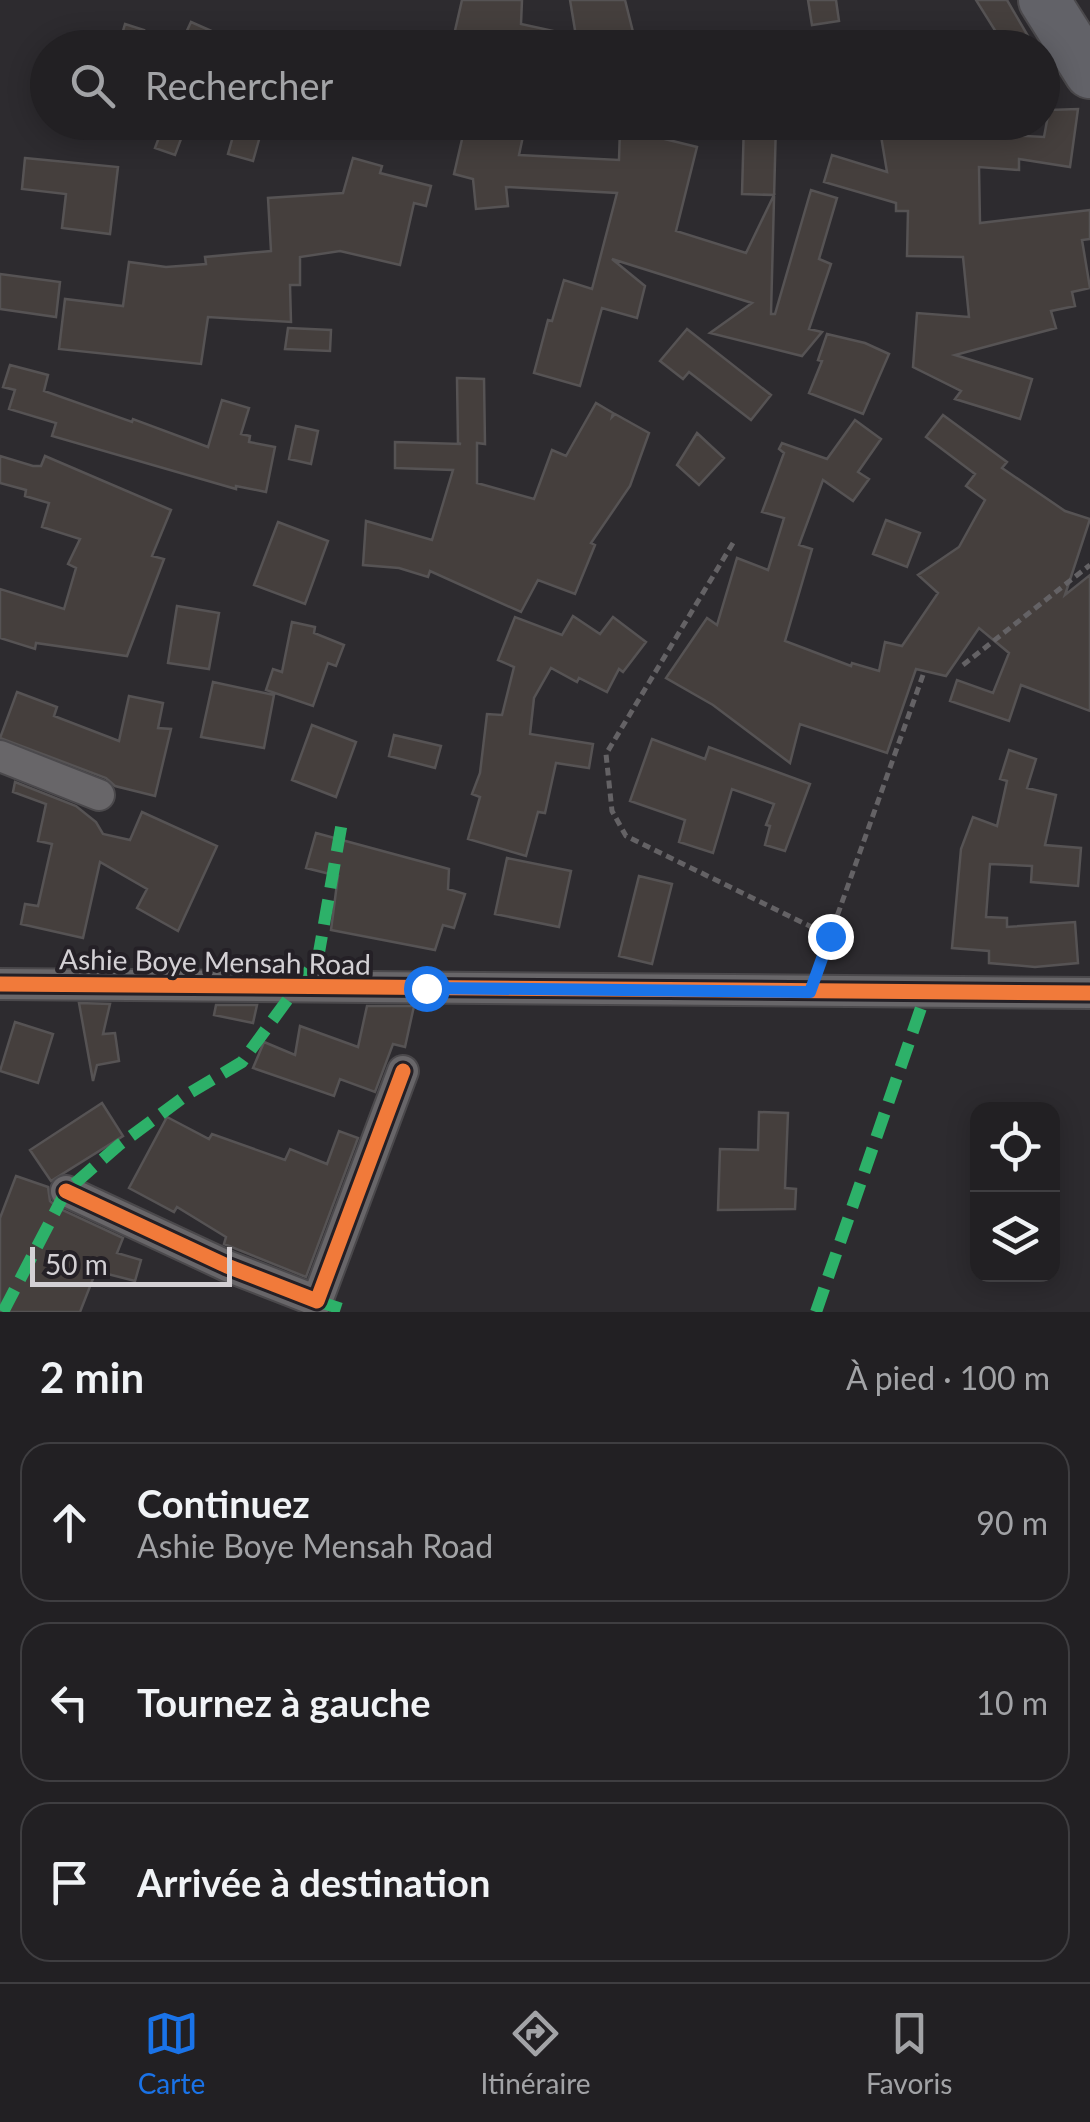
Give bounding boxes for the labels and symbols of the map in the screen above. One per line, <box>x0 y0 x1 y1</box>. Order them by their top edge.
route end <box>808 914 854 960</box>
street label: Ashie Boye Mensah Road <box>59 941 371 981</box>
route start <box>404 966 450 1012</box>
scale bar <box>30 1242 232 1286</box>

